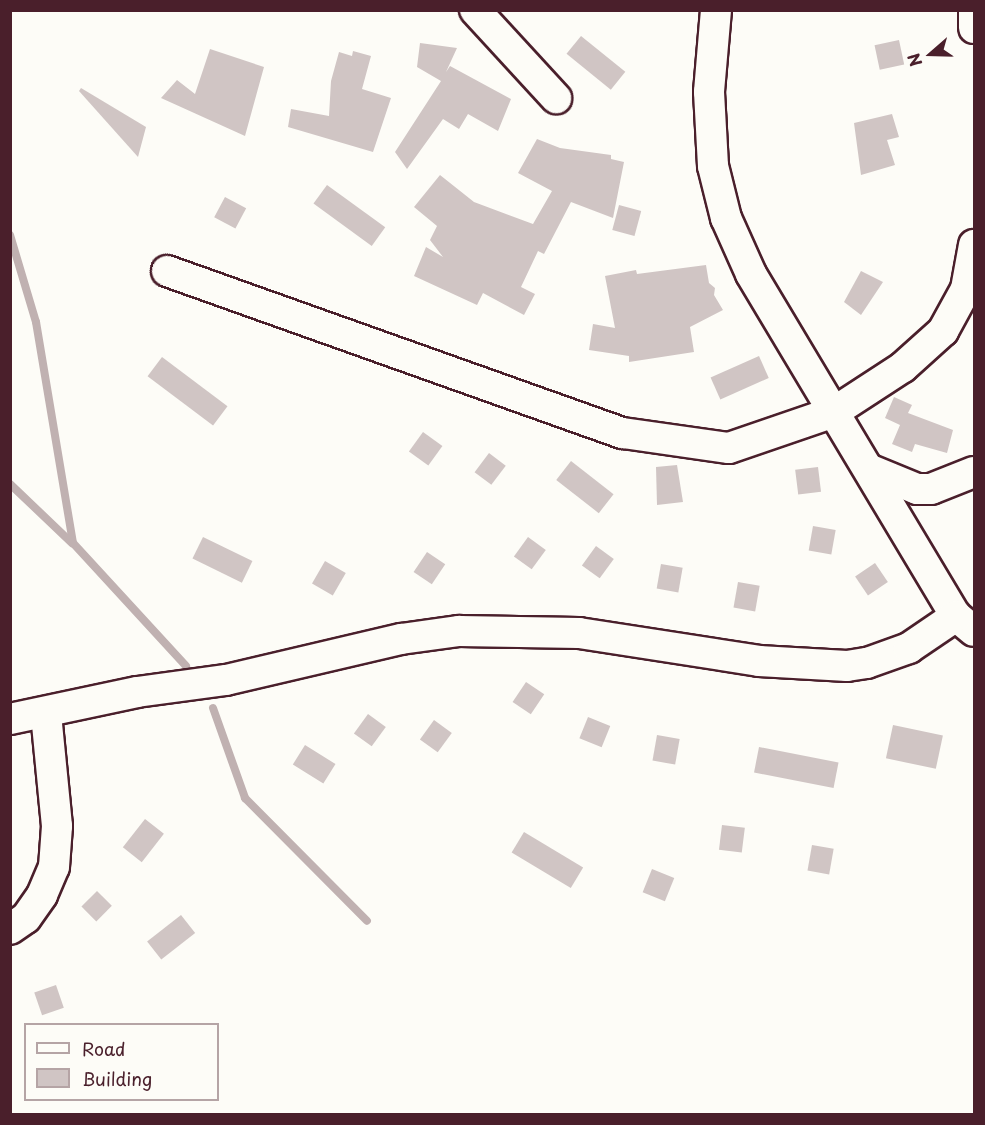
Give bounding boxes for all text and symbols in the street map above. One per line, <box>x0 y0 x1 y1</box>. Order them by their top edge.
north arrow <box>901 24 961 84</box>
text: N <box>901 50 928 70</box>
legend <box>24 1023 219 1101</box>
text: Road <box>82 1035 126 1062</box>
text: Building <box>82 1065 152 1092</box>

